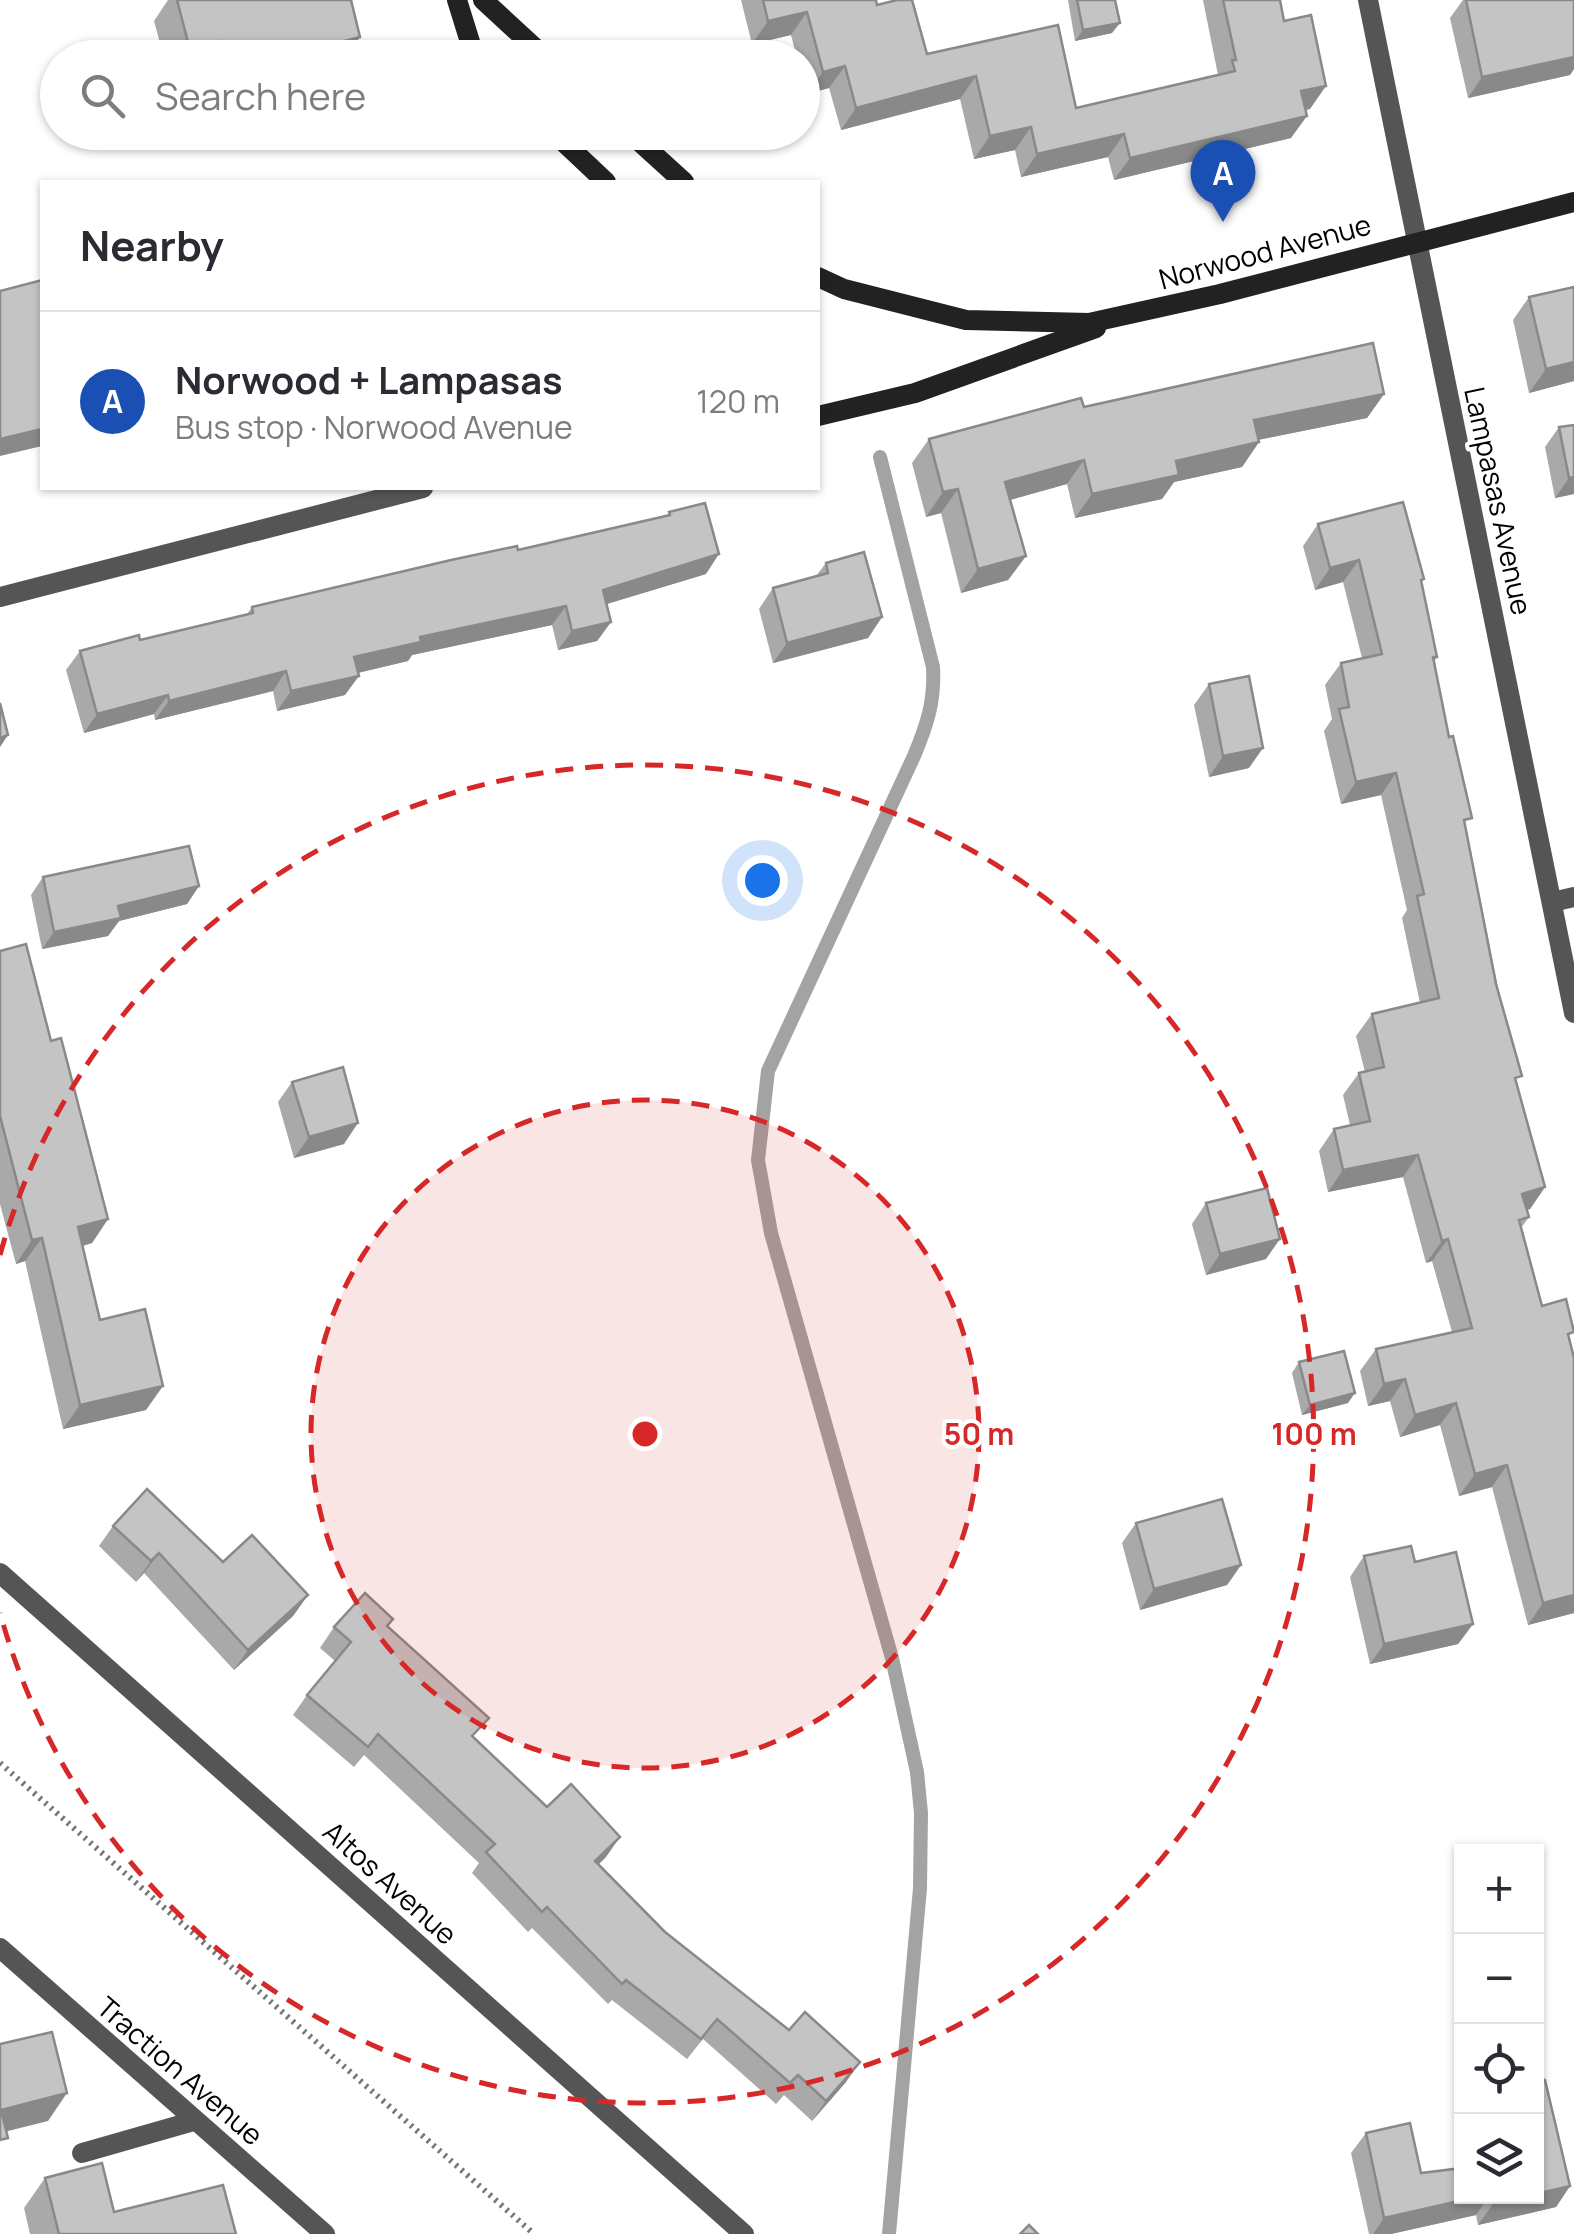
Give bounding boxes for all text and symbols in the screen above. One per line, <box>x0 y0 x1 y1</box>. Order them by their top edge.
search box <box>40 40 820 150</box>
icon: search <box>75 68 130 123</box>
text: Search here <box>155 69 366 121</box>
pin: A <box>1190 140 1256 222</box>
street label: Norwood Avenue <box>1155 204 1375 298</box>
text: Nearby <box>80 216 224 274</box>
text: Norwood + Lampasas <box>175 353 563 405</box>
text: A <box>102 379 123 423</box>
text: 120 m <box>696 379 780 423</box>
street label: Lampasas Avenue <box>1456 383 1542 618</box>
text: Bus stop · Norwood Avenue <box>175 405 573 449</box>
your location <box>737 855 788 906</box>
text: 50 m <box>944 1413 1014 1454</box>
text: 100 m <box>1271 1413 1357 1454</box>
centre of rings <box>627 1416 663 1452</box>
street label: Altos Avenue <box>316 1812 466 1952</box>
map controls <box>1454 1844 1544 2204</box>
button: + <box>1454 1844 1544 1934</box>
button: − <box>1454 1934 1544 2024</box>
street label: Traction Avenue <box>90 1988 272 2153</box>
button: locate <box>1454 2024 1544 2114</box>
button: layers <box>1454 2114 1544 2204</box>

